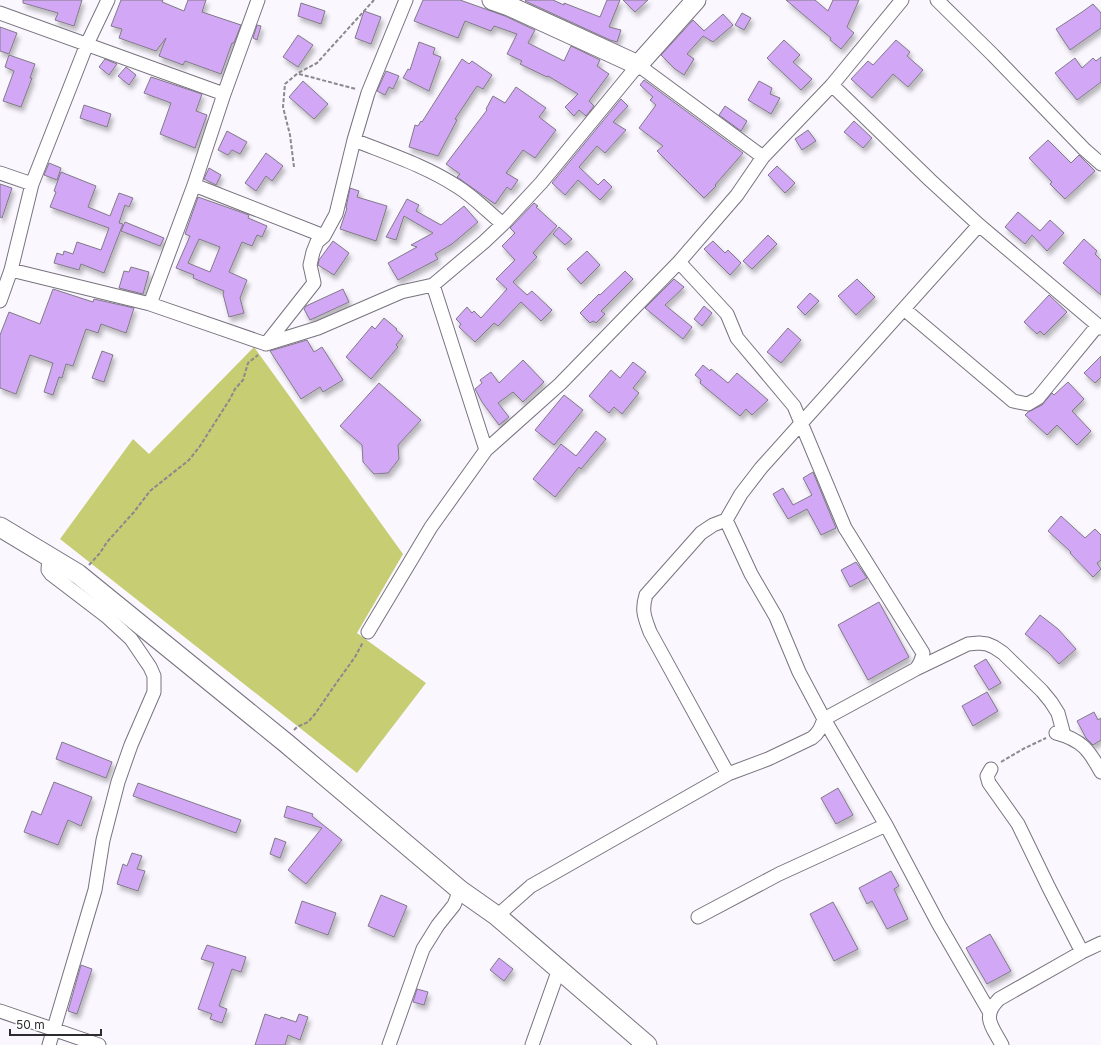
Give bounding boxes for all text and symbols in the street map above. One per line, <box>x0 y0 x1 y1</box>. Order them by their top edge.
scale bar <box>10 1011 101 1037</box>
text: 50 m <box>16 1017 45 1032</box>

